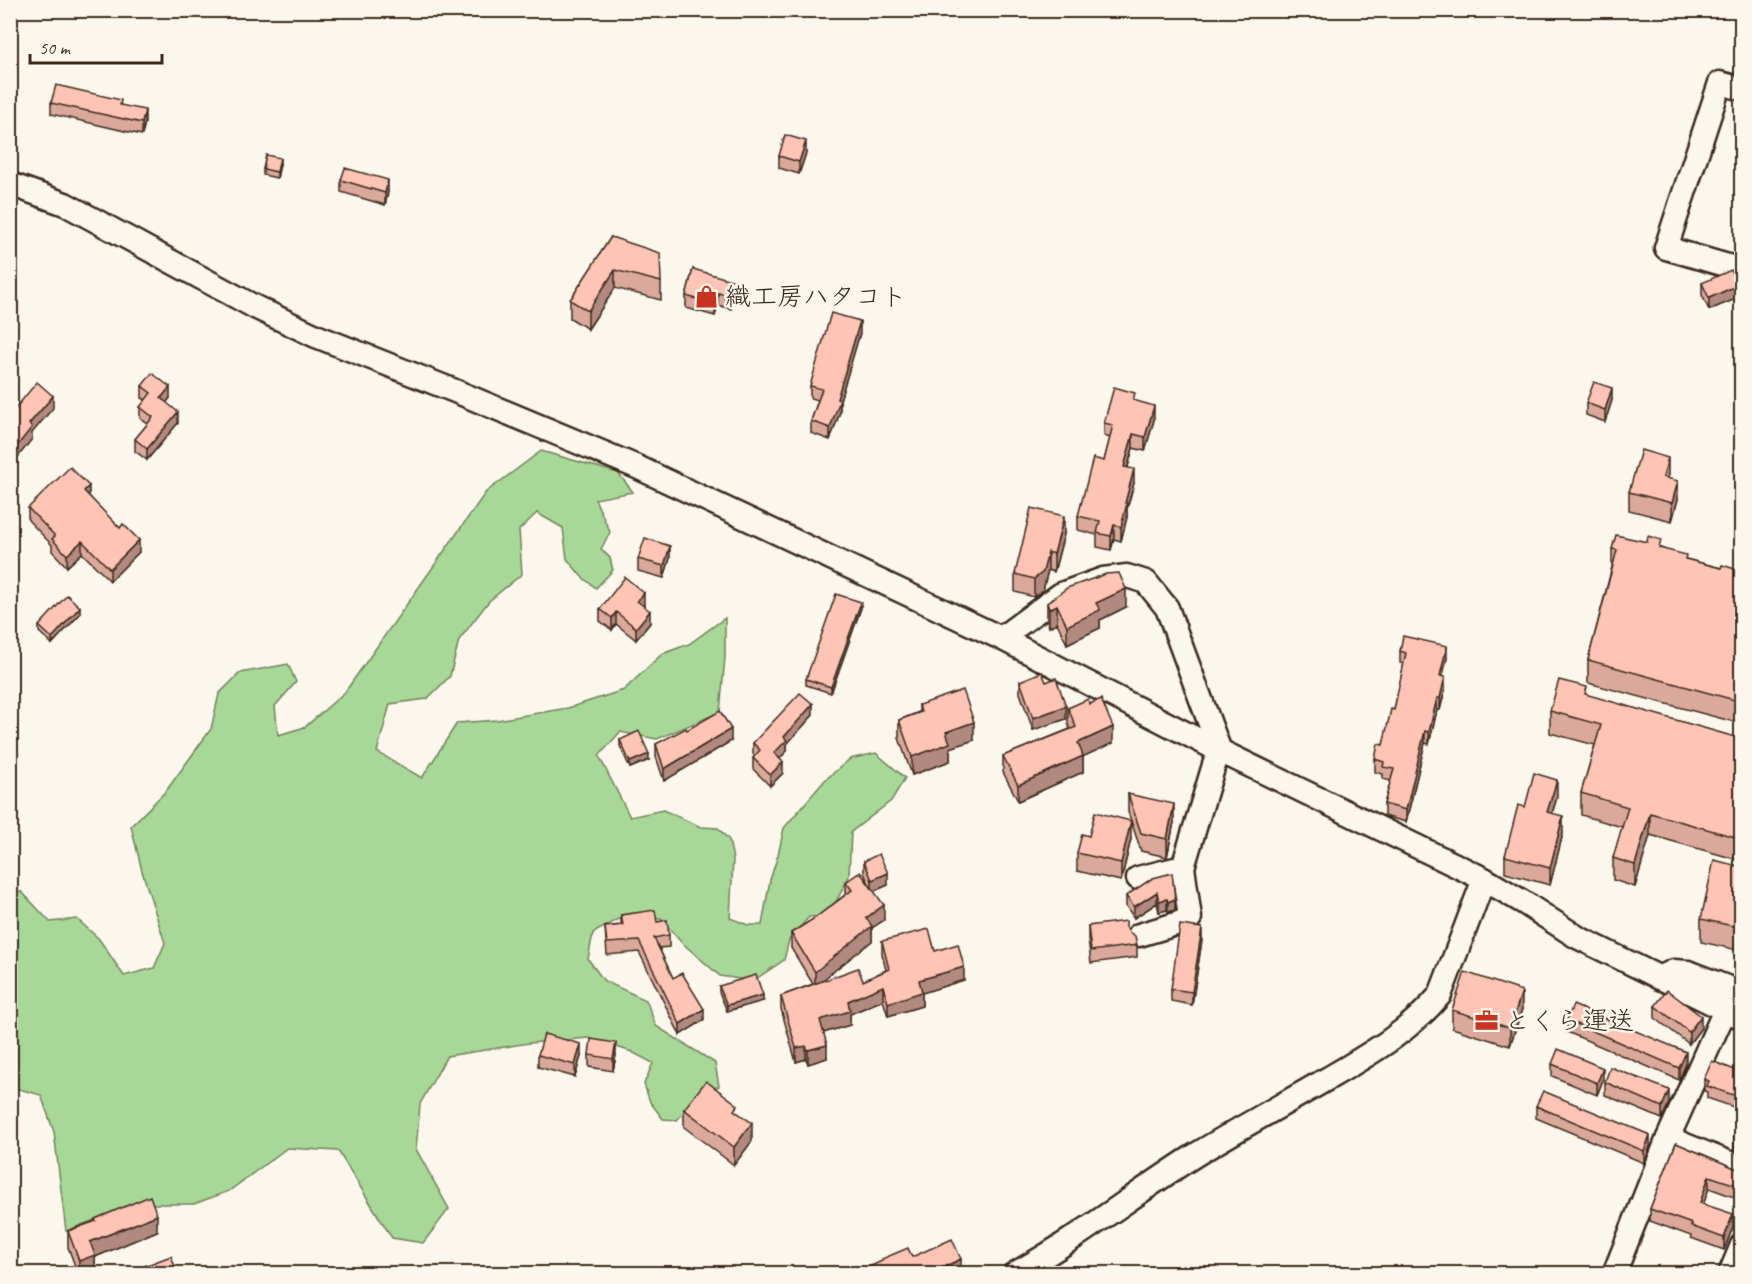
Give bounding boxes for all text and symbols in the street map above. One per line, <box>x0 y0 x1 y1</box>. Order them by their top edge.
scale bar <box>30 27 162 65</box>
text: 50 m <box>39 37 72 59</box>
place label: 織工房ハタコト <box>725 280 907 313</box>
shop icon: 織工房ハタコト <box>694 283 720 309</box>
place label: とくら運送 <box>1504 1004 1634 1037</box>
office icon: とくら運送 <box>1473 1007 1499 1033</box>

